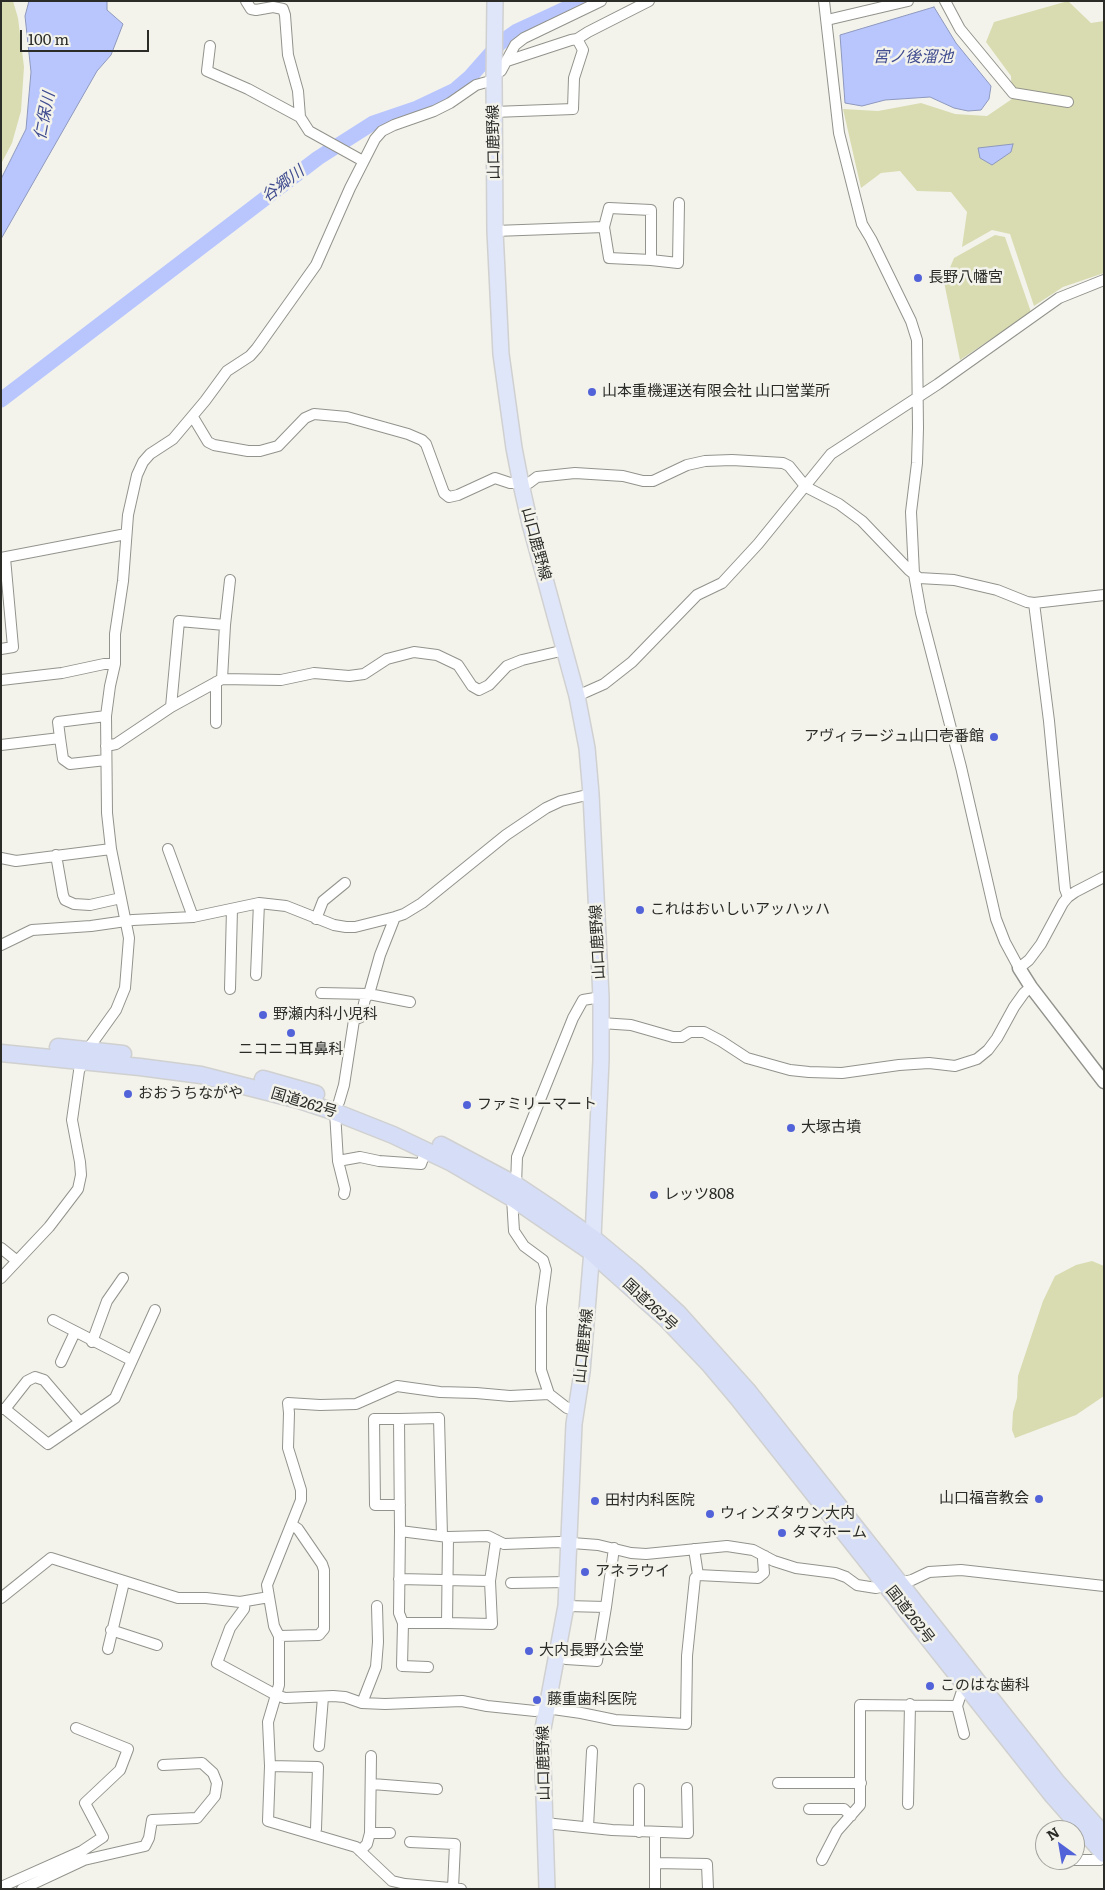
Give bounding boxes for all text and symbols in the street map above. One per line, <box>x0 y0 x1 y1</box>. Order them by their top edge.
scale bar <box>22 20 151 52</box>
text: 100 m <box>28 27 69 50</box>
water label: 宮ノ後溜池 <box>873 47 953 67</box>
water label: 仁保川 <box>31 91 59 141</box>
street label: 山口鹿野線 <box>484 104 504 180</box>
water label: 谷郷川 <box>258 162 308 206</box>
place label: 長野八幡宮 <box>928 269 1003 287</box>
marker: 長野八幡宮 <box>912 272 924 284</box>
place label: 山本重機運送有限会社 山口営業所 <box>602 383 830 401</box>
marker: 山本重機運送有限会社 山口営業所 <box>586 386 598 398</box>
street label: 山口鹿野線 <box>518 505 554 583</box>
place label: アヴィラージュ山口壱番館 <box>804 728 984 746</box>
marker: アヴィラージュ山口壱番館 <box>988 731 1000 743</box>
place label: これはおいしいアッハッハ <box>650 901 830 919</box>
street label: 山口鹿野線 <box>587 904 609 980</box>
marker: これはおいしいアッハッハ <box>634 904 646 916</box>
place label: 野瀬内科小児科 <box>273 1006 378 1024</box>
marker: 野瀬内科小児科 <box>257 1009 269 1021</box>
marker: ニコニコ耳鼻科 <box>285 1027 297 1039</box>
place label: ニコニコ耳鼻科 <box>239 1041 343 1059</box>
street label: 国道262号 <box>269 1084 339 1122</box>
place label: おおうちながや <box>138 1085 243 1103</box>
marker: おおうちながや <box>122 1088 134 1100</box>
place label: ファミリーマート <box>477 1096 597 1114</box>
marker: ファミリーマート <box>461 1099 473 1111</box>
place label: 大塚古墳 <box>801 1119 861 1137</box>
marker: 大塚古墳 <box>785 1122 797 1134</box>
place label: レッツ808 <box>664 1186 734 1204</box>
marker: レッツ808 <box>648 1189 660 1201</box>
street label: 国道262号 <box>619 1275 681 1335</box>
street label: 山口鹿野線 <box>571 1308 597 1384</box>
place label: 山口福音教会 <box>939 1490 1029 1508</box>
place label: 田村内科医院 <box>605 1492 695 1510</box>
marker: 山口福音教会 <box>1033 1493 1045 1505</box>
marker: 田村内科医院 <box>589 1495 601 1507</box>
place label: ウィンズタウン大内 <box>720 1505 855 1523</box>
marker: ウィンズタウン大内 <box>704 1508 716 1520</box>
place label: タマホーム <box>792 1524 867 1542</box>
marker: タマホーム <box>776 1527 788 1539</box>
place label: アネラウイ <box>595 1563 670 1581</box>
marker: アネラウイ <box>579 1566 591 1578</box>
street label: 国道262号 <box>882 1583 938 1647</box>
place label: 大内長野公会堂 <box>539 1642 644 1660</box>
marker: 大内長野公会堂 <box>523 1645 535 1657</box>
place label: このはな歯科 <box>940 1677 1030 1695</box>
marker: このはな歯科 <box>924 1680 936 1692</box>
place label: 藤重歯科医院 <box>547 1691 637 1709</box>
marker: 藤重歯科医院 <box>531 1694 543 1706</box>
street label: 山口鹿野線 <box>534 1725 554 1801</box>
north arrow <box>1035 1820 1085 1870</box>
text: N <box>1042 1822 1063 1845</box>

